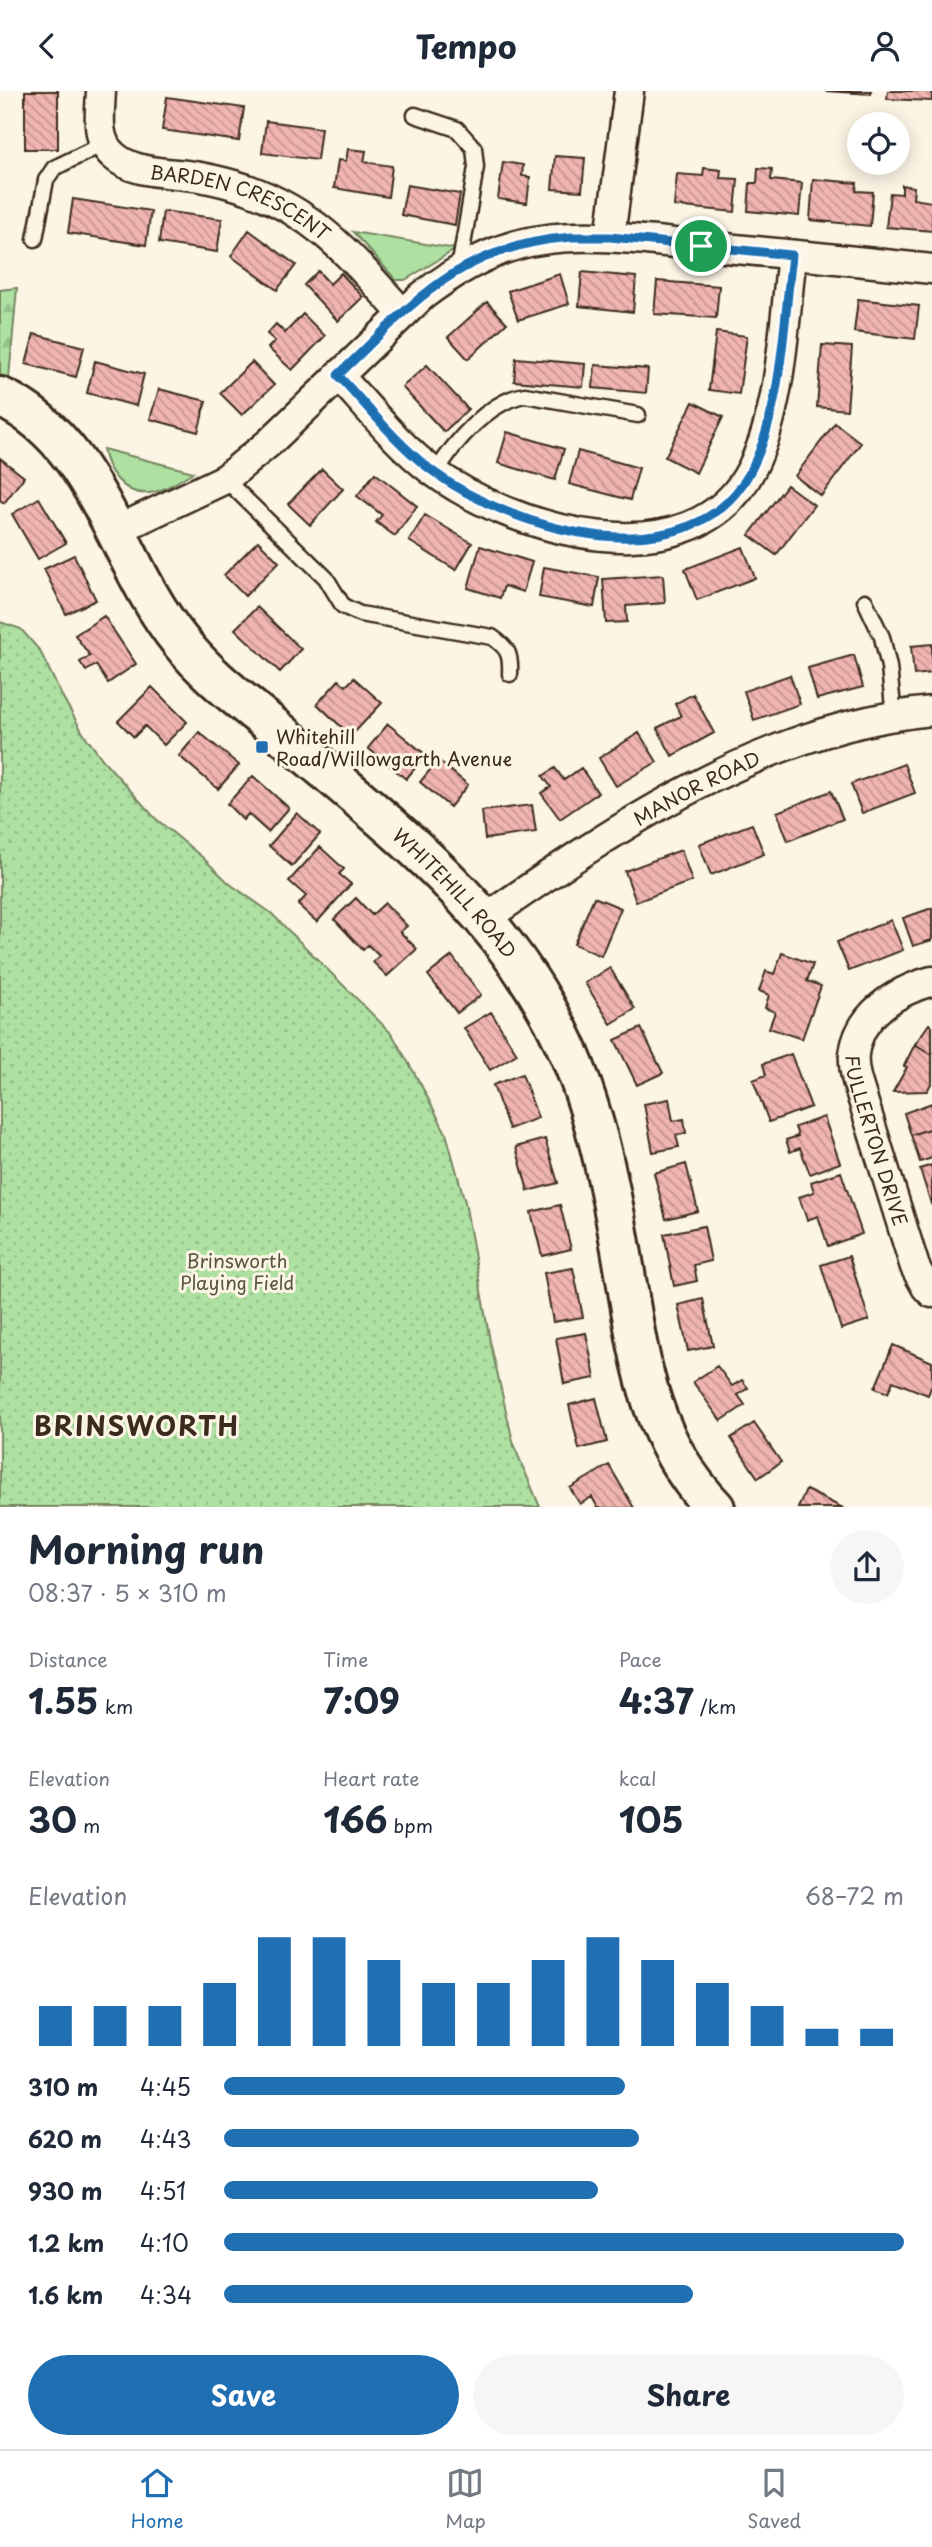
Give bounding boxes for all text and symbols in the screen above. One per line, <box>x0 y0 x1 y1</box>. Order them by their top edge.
text: Tempo <box>415 22 517 70</box>
icon: back <box>28 27 66 65</box>
icon: person <box>866 27 904 65</box>
map controls <box>847 112 910 175</box>
button: locate <box>847 112 910 175</box>
street label: BARDEN CRESCENT <box>148 157 337 247</box>
pin <box>671 216 731 276</box>
icon: arrive <box>682 227 720 265</box>
place label: Whitehill Road/Willowgarth Avenue <box>276 722 512 772</box>
marker: Whitehill Road/Willowgarth Avenue <box>254 739 270 755</box>
street label: MANOR ROAD <box>628 744 764 832</box>
street label: WHITEHILL ROAD <box>387 821 524 964</box>
street label: FULLERTON DRIVE <box>840 1055 915 1229</box>
park label: Brinsworth Playing Field <box>180 1246 294 1296</box>
district label: BRINSWORTH <box>34 1406 240 1445</box>
text: Morning run <box>28 1520 264 1577</box>
button: share <box>830 1530 904 1604</box>
text: 08:37 · 5 × 310 m <box>28 1575 227 1610</box>
text: Distance <box>28 1645 108 1673</box>
text: Time <box>323 1645 368 1673</box>
text: Pace <box>619 1645 662 1673</box>
text: 1.55 <box>28 1673 99 1726</box>
text: 7:09 <box>323 1673 400 1726</box>
text: 4:37 <box>619 1673 694 1726</box>
text: km <box>99 1692 133 1720</box>
text: /km <box>694 1692 736 1720</box>
text: Elevation <box>28 1764 110 1792</box>
text: Heart rate <box>323 1764 419 1792</box>
text: kcal <box>619 1764 657 1792</box>
text: 30 <box>28 1792 77 1845</box>
text: 166 <box>323 1792 387 1845</box>
text: 105 <box>619 1792 684 1845</box>
text: m <box>77 1811 100 1839</box>
text: bpm <box>387 1811 433 1839</box>
text: Elevation <box>28 1878 127 1913</box>
text: 68–72 m <box>805 1878 904 1913</box>
text: 310 m <box>28 2069 98 2104</box>
text: 4:45 <box>140 2069 191 2104</box>
text: 620 m <box>28 2121 102 2156</box>
text: 4:43 <box>140 2121 192 2156</box>
text: 930 m <box>28 2173 103 2208</box>
text: 4:51 <box>140 2173 186 2208</box>
text: 1.2 km <box>28 2225 104 2260</box>
text: 4:10 <box>140 2225 189 2260</box>
text: 1.6 km <box>28 2277 103 2312</box>
text: 4:34 <box>140 2277 192 2312</box>
button: Save <box>28 2355 459 2435</box>
button: Share <box>473 2355 904 2435</box>
tab: Home <box>131 2464 184 2534</box>
tab: Map <box>445 2464 486 2534</box>
tab: Saved <box>747 2464 801 2534</box>

